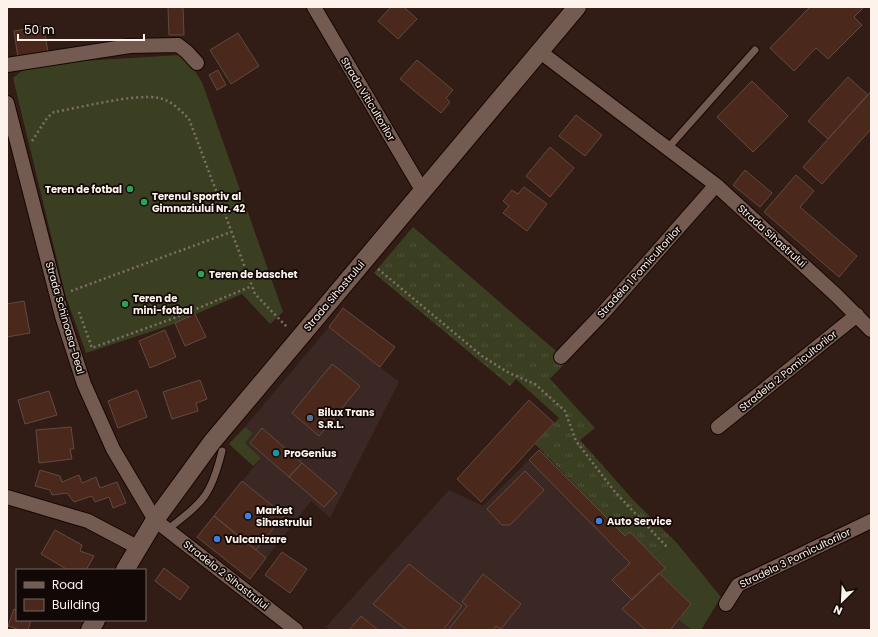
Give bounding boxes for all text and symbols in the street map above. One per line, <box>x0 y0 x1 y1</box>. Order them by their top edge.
scale bar <box>18 16 144 42</box>
text: 50 m <box>24 21 55 38</box>
street label: Strada Viticultorilor <box>337 54 399 144</box>
place label: Teren de fotbal <box>45 182 122 197</box>
marker: Teren de fotbal <box>125 184 135 194</box>
place label: Terenul sportiv al Gimnaziului Nr. 42 <box>152 189 246 216</box>
marker: Terenul sportiv al Gimnaziului Nr. 42 <box>139 197 149 207</box>
street label: Strada Sihastrului <box>734 201 810 271</box>
street label: Stradela 1 Pomicultorilor <box>593 222 685 321</box>
street label: Strada Sihastrului <box>300 257 368 335</box>
street label: Strada Schinoasa-Deal <box>42 260 88 376</box>
place label: Teren de baschet <box>209 267 298 282</box>
marker: Teren de baschet <box>196 269 206 279</box>
place label: Teren de mini-fotbal <box>133 291 193 318</box>
marker: Teren de mini-fotbal <box>120 299 130 309</box>
street label: Stradela 2 Pomicultorilor <box>736 327 840 415</box>
place label: Bilux Trans S.R.L. <box>318 405 375 432</box>
marker: Bilux Trans S.R.L. <box>305 413 315 423</box>
place label: ProGenius <box>284 446 337 461</box>
marker: ProGenius <box>271 448 281 458</box>
place label: Market Sihastrului <box>256 503 312 530</box>
marker: Market Sihastrului <box>243 511 253 521</box>
place label: Auto Service <box>607 514 672 529</box>
marker: Auto Service <box>594 516 604 526</box>
street label: Stradela 3 Pomicultorilor <box>737 524 853 592</box>
place label: Vulcanizare <box>225 532 287 547</box>
marker: Vulcanizare <box>212 534 222 544</box>
street label: Stradela 2 Sihastrului <box>180 537 272 613</box>
legend <box>16 569 146 621</box>
text: Road <box>52 576 83 593</box>
north arrow <box>822 581 862 621</box>
text: Building <box>52 596 100 613</box>
text: N <box>831 601 845 619</box>

